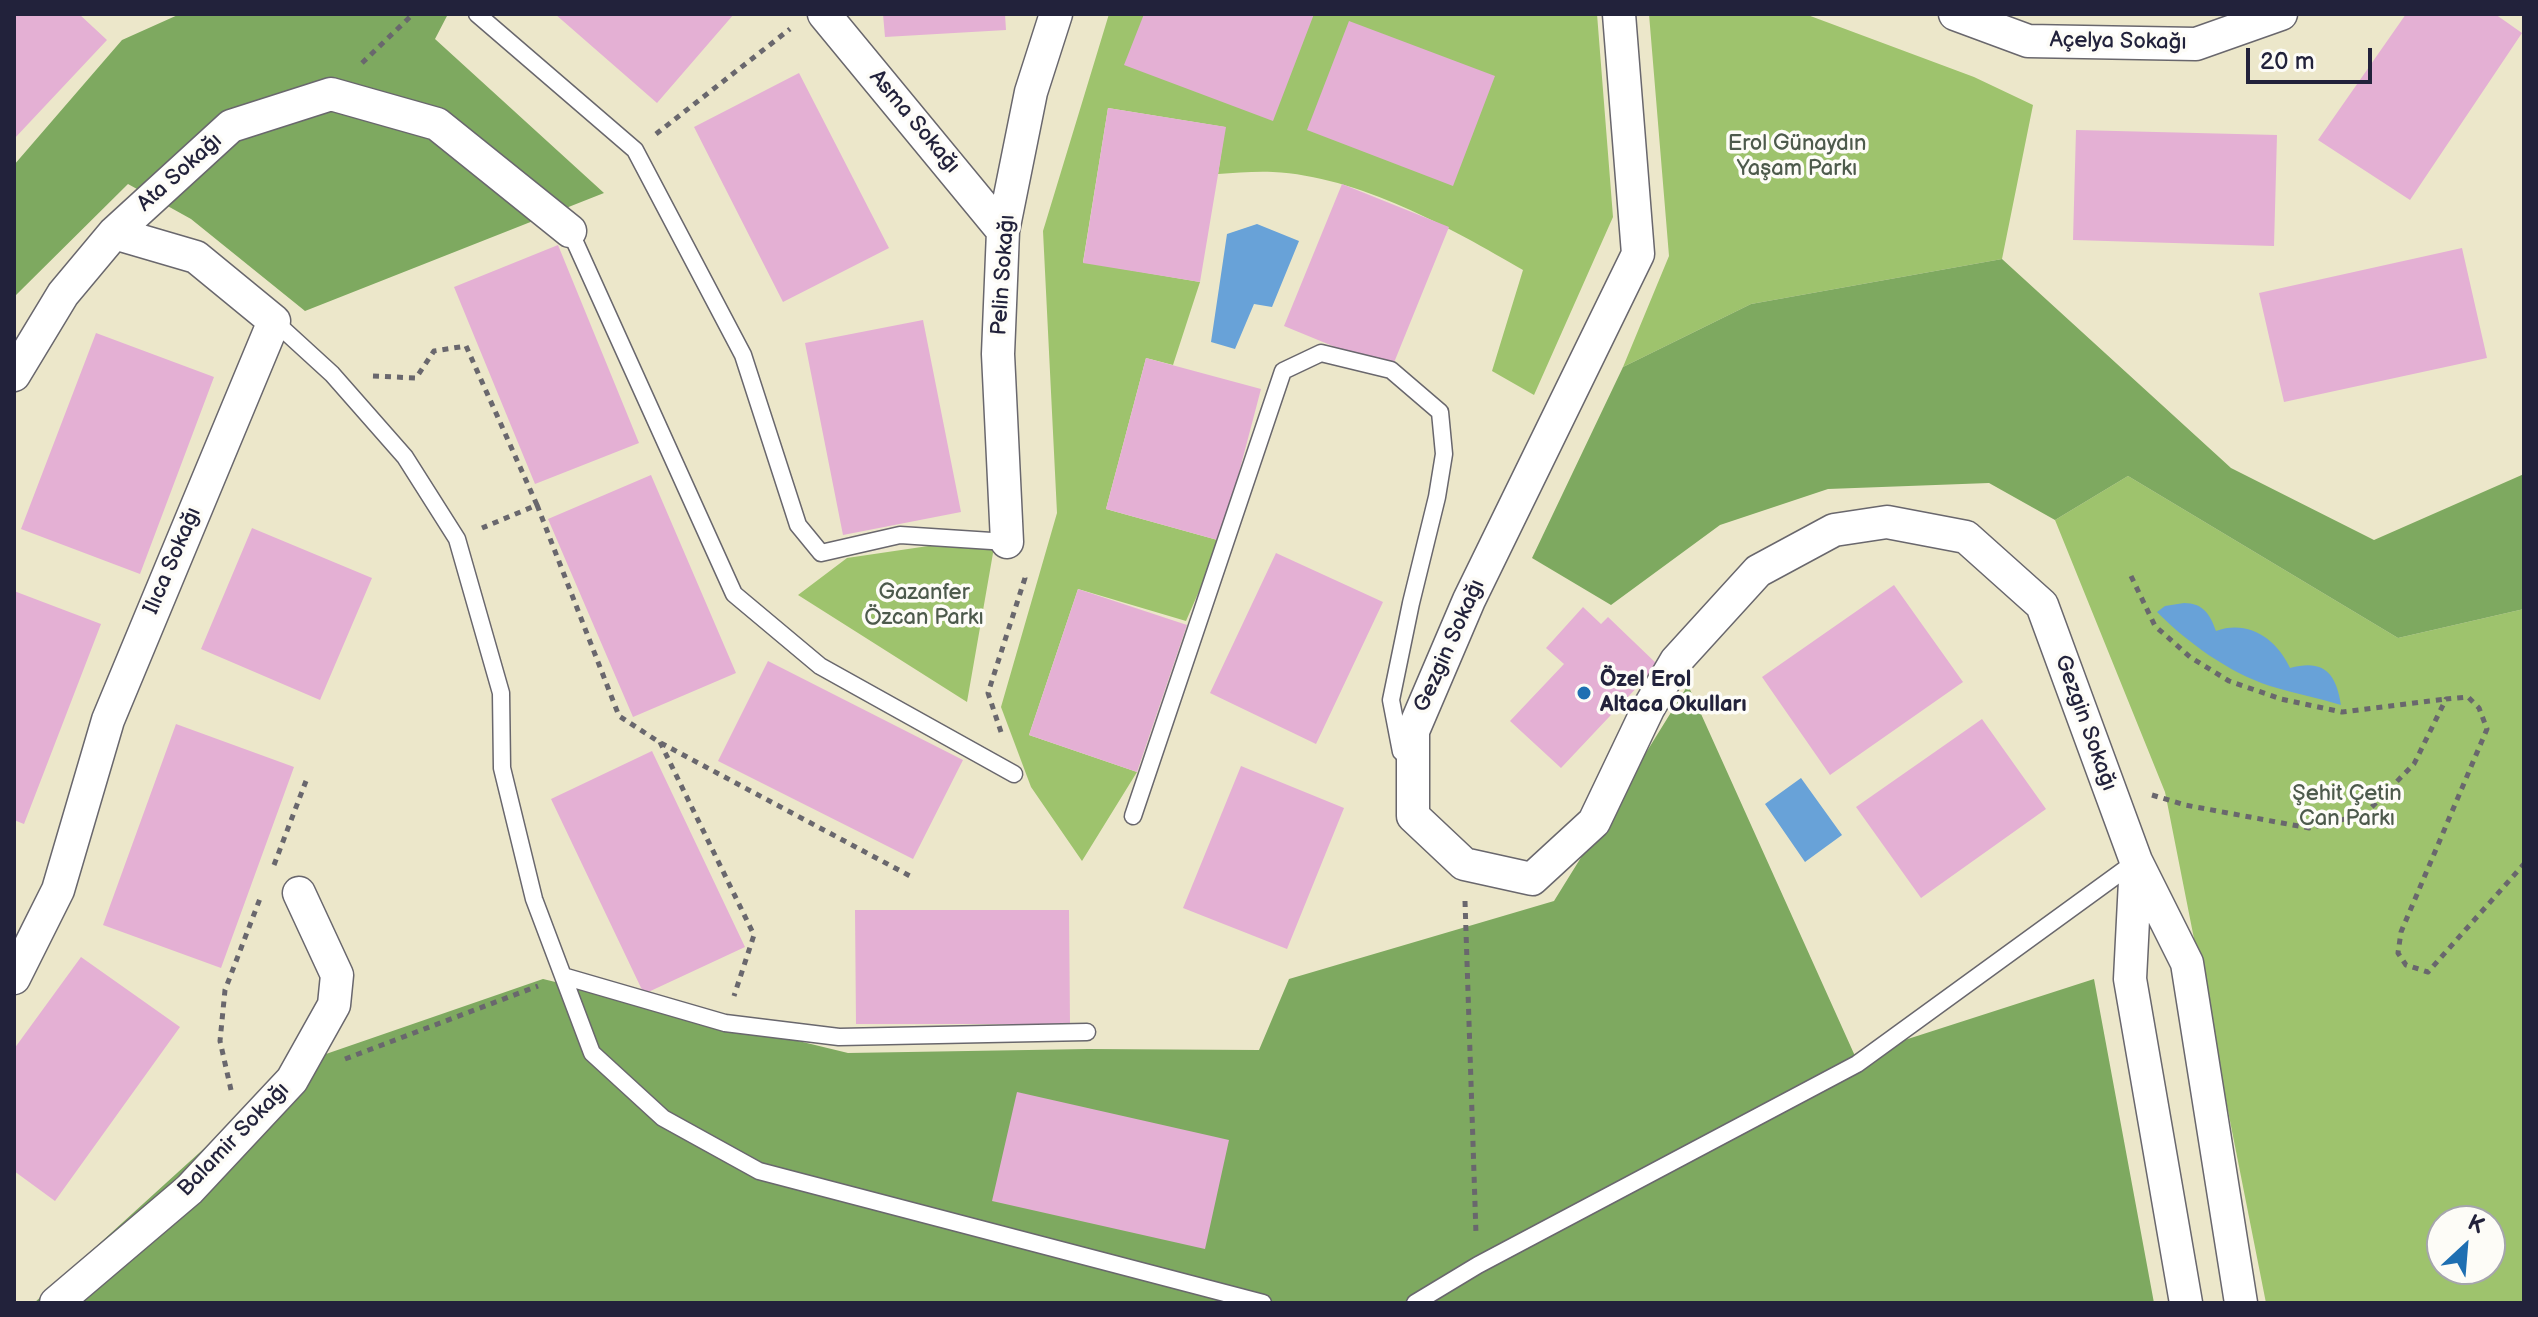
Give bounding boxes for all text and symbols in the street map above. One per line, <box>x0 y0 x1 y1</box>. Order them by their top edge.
street label: Açelya Sokağı <box>2049 28 2187 56</box>
scale bar <box>2250 32 2376 82</box>
text: 20 m <box>2260 47 2315 76</box>
street label: Asma Sokağı <box>863 65 965 179</box>
street label: Ata Sokağı <box>132 128 228 218</box>
park label: Erol Günaydın Yaşam Parkı <box>1728 131 1866 182</box>
street label: Pelin Sokağı <box>987 214 1021 336</box>
street label: Ilıca Sokağı <box>139 504 207 618</box>
street label: Gezgin Sokağı <box>1409 576 1491 716</box>
park label: Gazanfer Özcan Parkı <box>864 580 984 632</box>
street label: Gezgin Sokağı <box>2048 652 2122 794</box>
place label: Özel Erol Altaca Okulları <box>1600 667 1747 718</box>
marker: Özel Erol Altaca Okulları <box>1575 684 1593 702</box>
park label: Şehit Çetin Can Parkı <box>2292 781 2402 832</box>
street label: Balamir Sokağı <box>173 1077 295 1203</box>
north arrow <box>2426 1205 2506 1285</box>
text: K <box>2463 1209 2489 1240</box>

